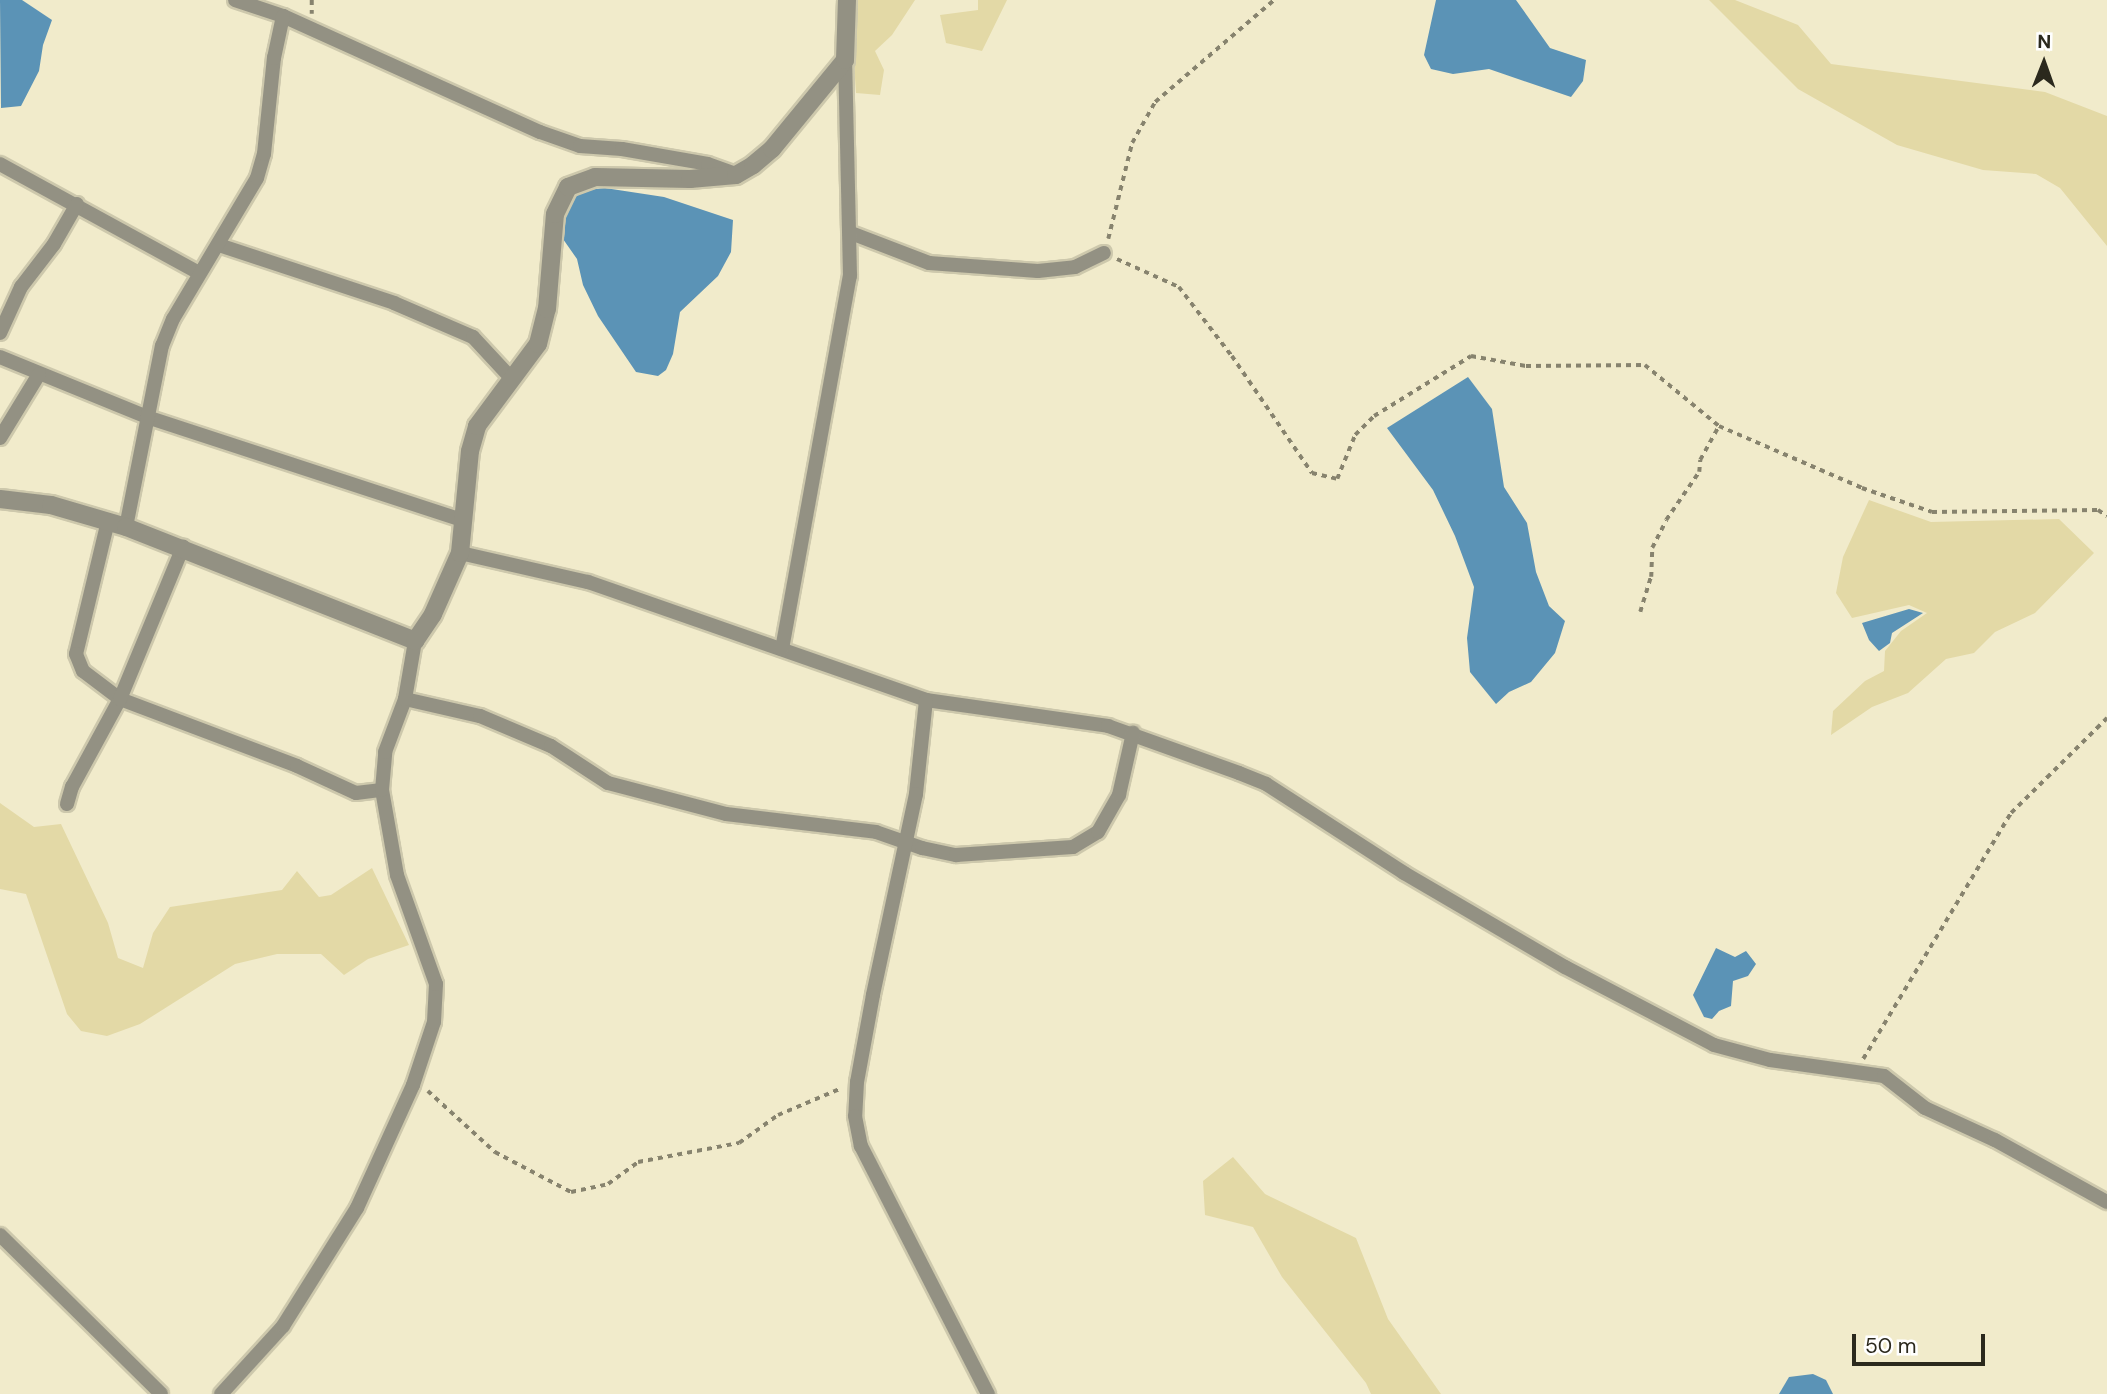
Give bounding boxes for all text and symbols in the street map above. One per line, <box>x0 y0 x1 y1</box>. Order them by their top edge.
north arrow <box>2009 28 2079 98</box>
text: N <box>2037 29 2052 54</box>
scale bar <box>1855 1320 1988 1364</box>
text: 50 m <box>1865 1332 1916 1360</box>

